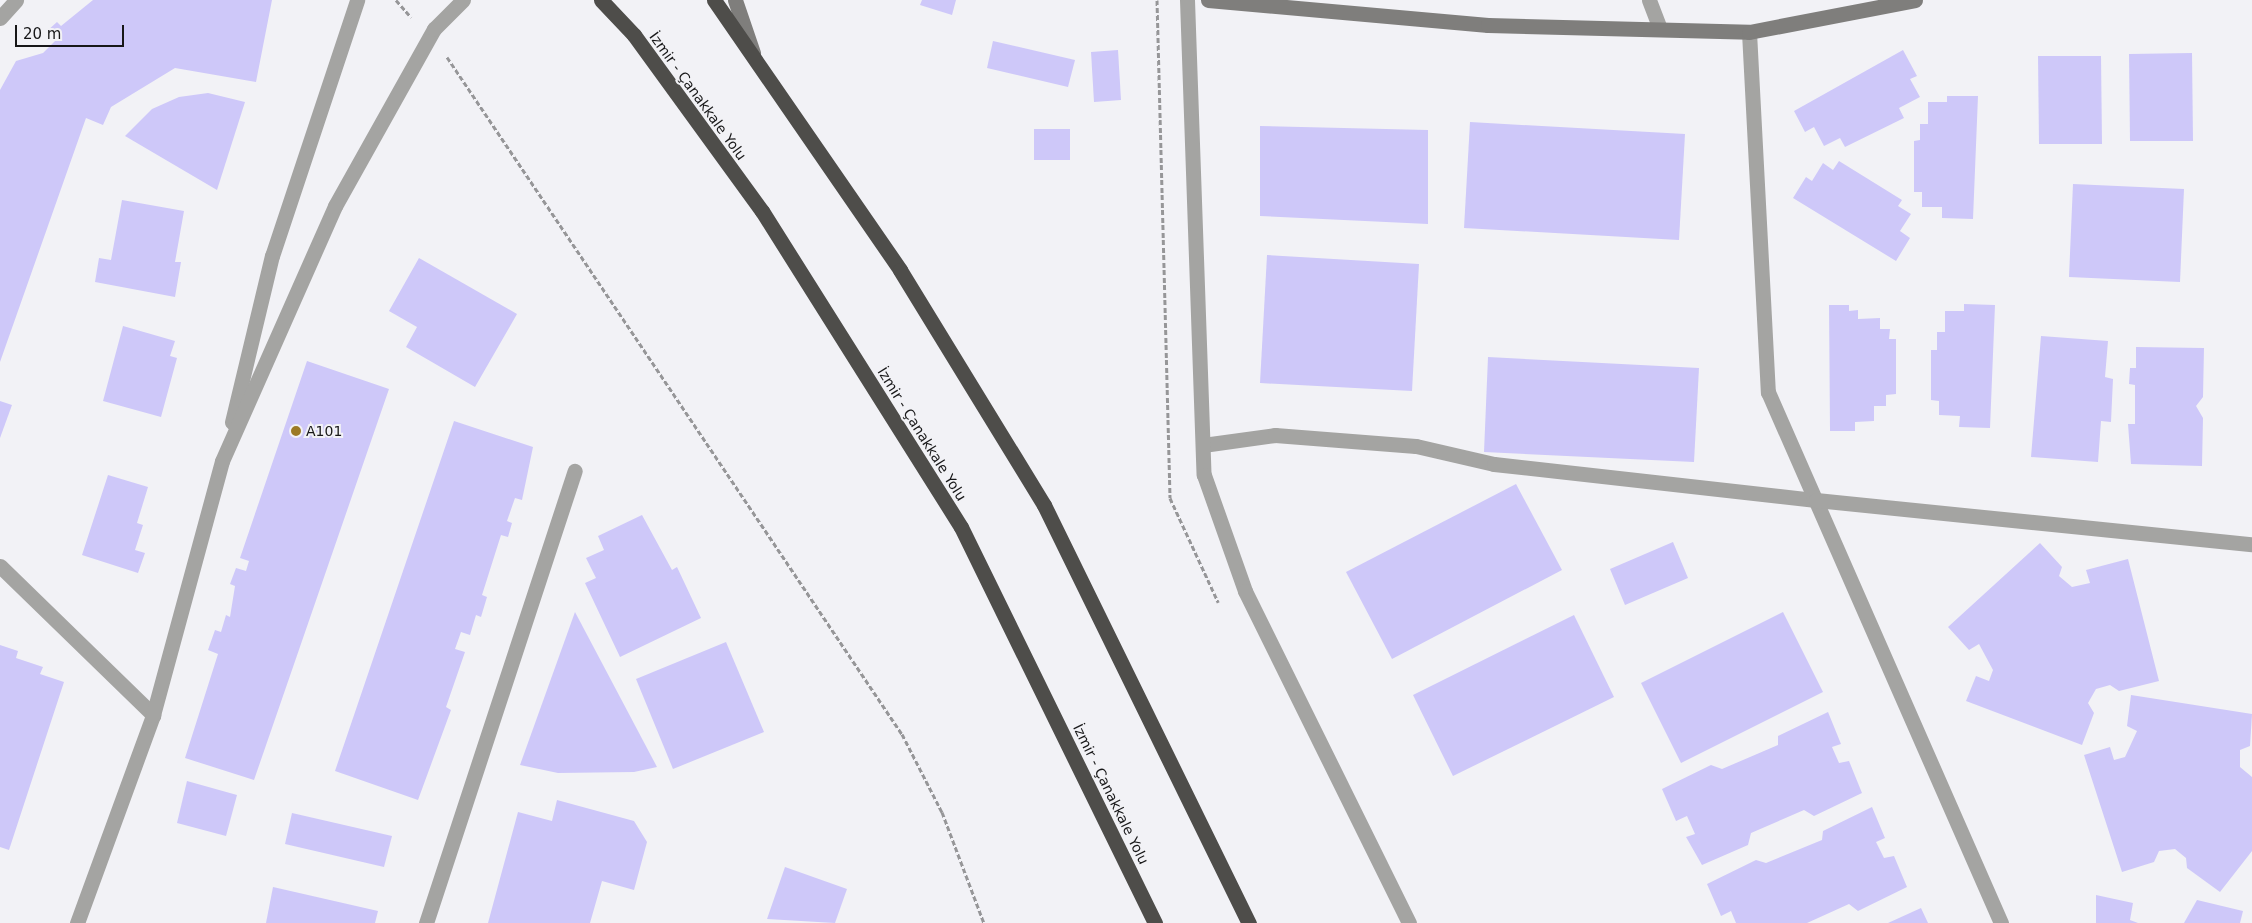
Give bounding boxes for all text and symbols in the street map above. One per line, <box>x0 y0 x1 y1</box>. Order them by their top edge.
scale bar <box>18 15 126 47</box>
text: 20 m <box>23 25 61 43</box>
street label: İzmir - Çanakkale Yolu <box>646 29 750 163</box>
street label: İzmir - Çanakkale Yolu <box>874 364 970 504</box>
place label: A101 <box>306 423 342 439</box>
marker: A101 <box>290 425 302 437</box>
street label: İzmir - Çanakkale Yolu <box>1070 721 1152 867</box>

